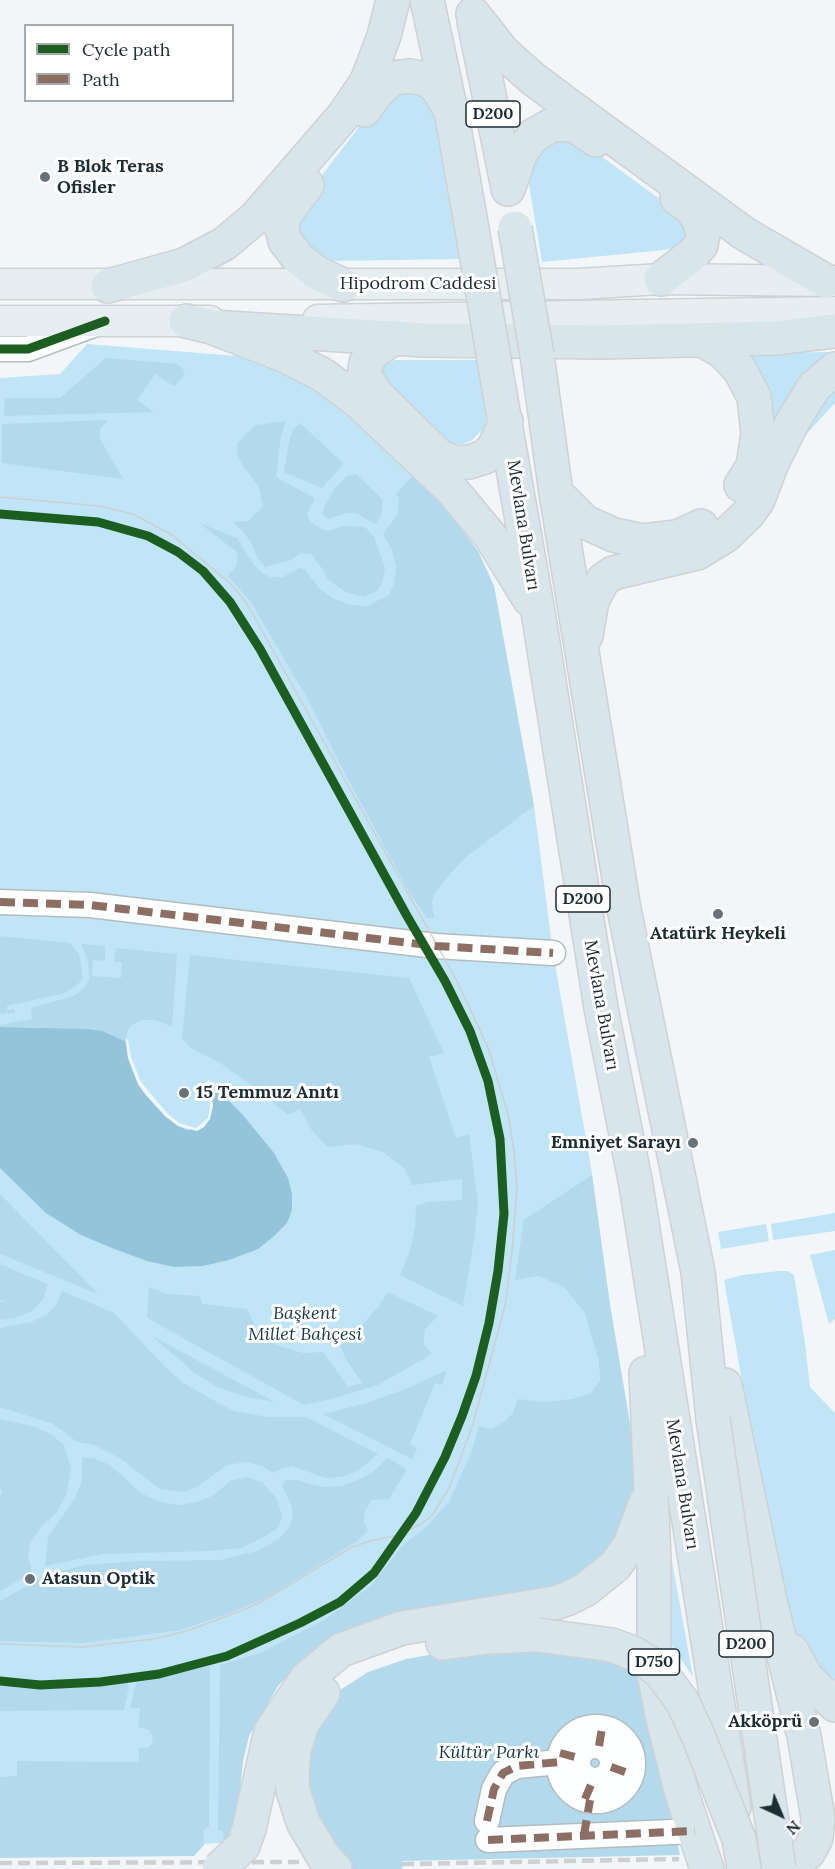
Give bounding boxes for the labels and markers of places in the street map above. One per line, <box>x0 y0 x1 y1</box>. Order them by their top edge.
place label: B Blok Teras Ofisler <box>57 156 164 198</box>
marker: B Blok Teras Ofisler <box>38 170 52 184</box>
marker: Atatürk Heykeli <box>711 907 725 921</box>
place label: Atatürk Heykeli <box>650 923 786 945</box>
place label: 15 Temmuz Anıtı <box>196 1082 339 1104</box>
marker: 15 Temmuz Anıtı <box>177 1086 191 1100</box>
place label: Emniyet Sarayı <box>551 1132 681 1154</box>
marker: Emniyet Sarayı <box>686 1136 700 1150</box>
place label: Atasun Optik <box>42 1568 155 1590</box>
marker: Atasun Optik <box>23 1572 37 1586</box>
place label: Akköprü <box>728 1711 802 1733</box>
marker: Akköprü <box>807 1715 821 1729</box>

